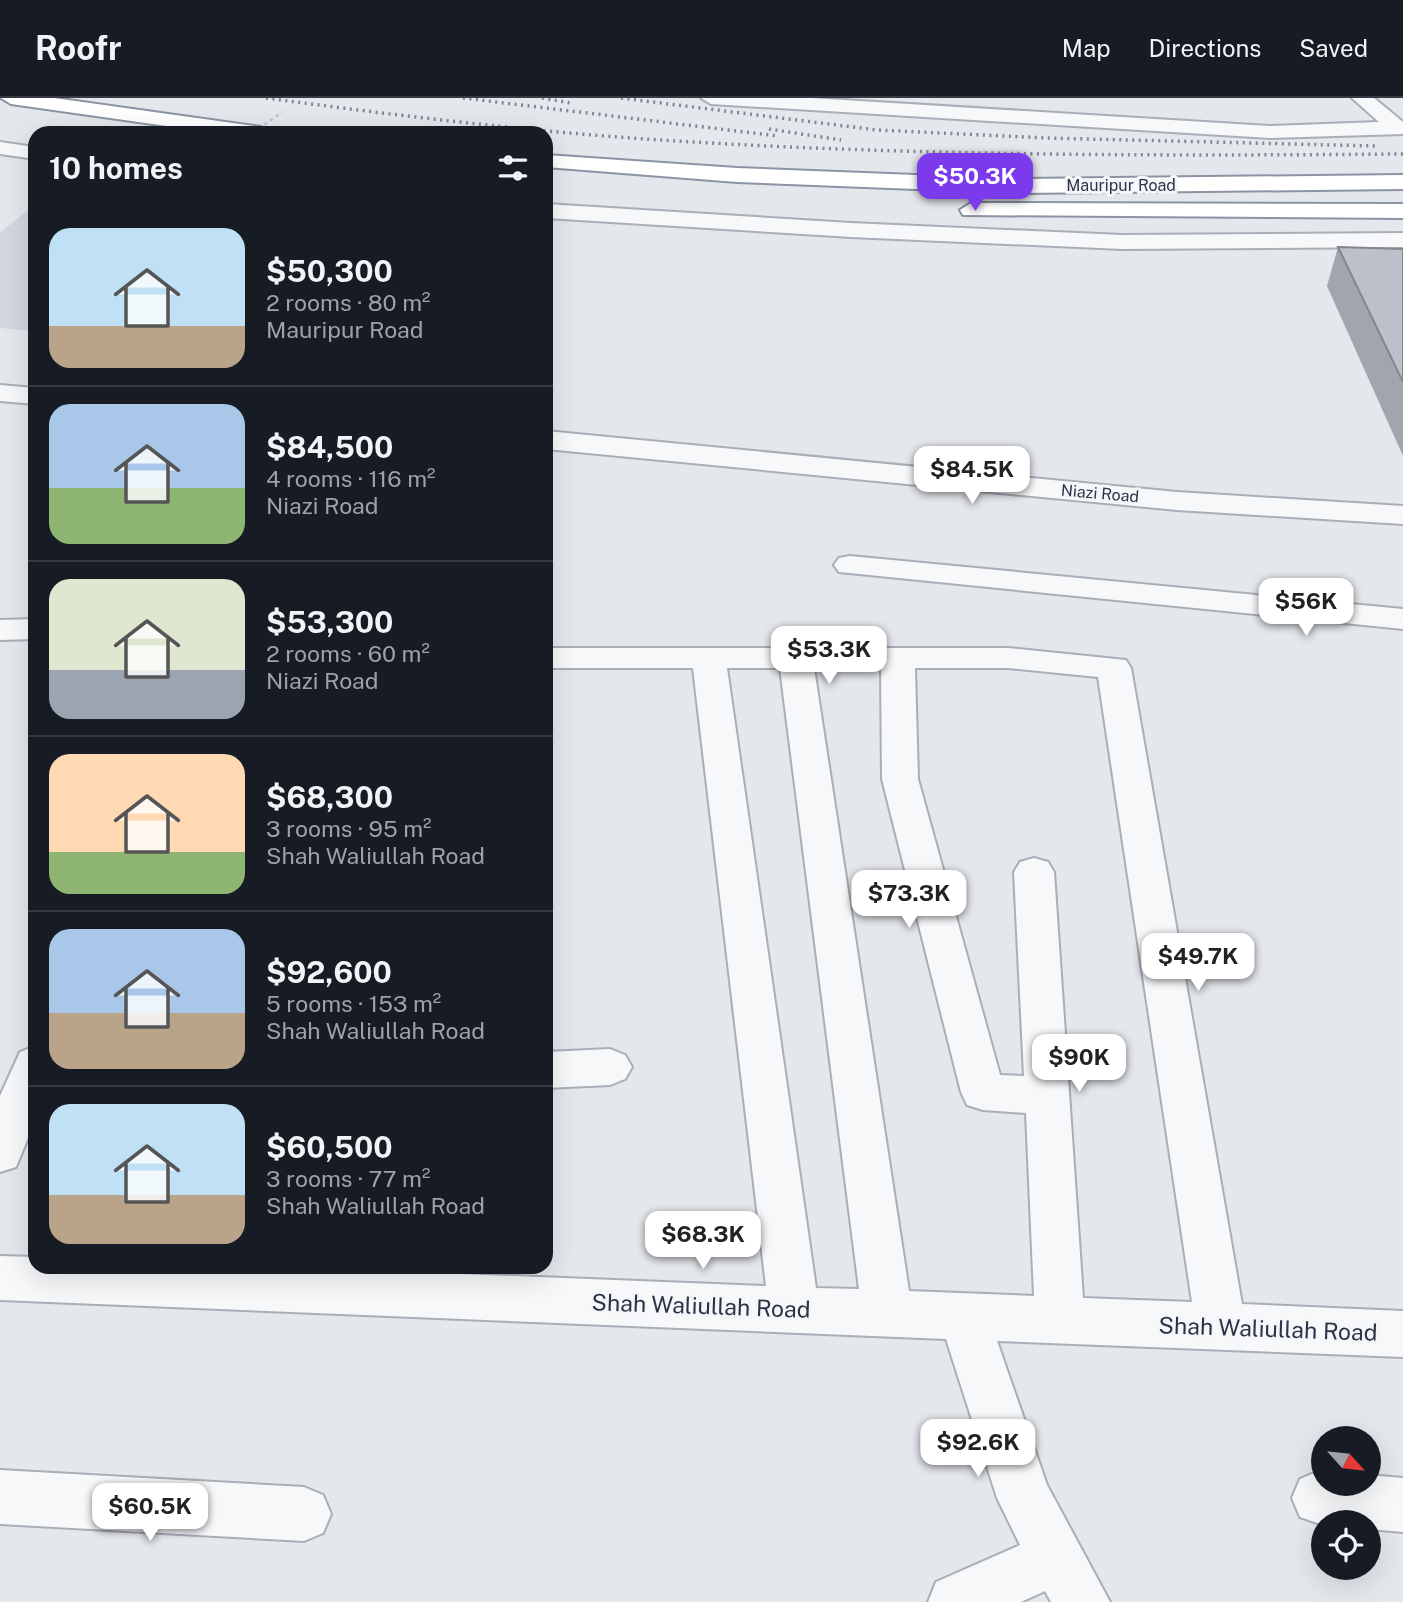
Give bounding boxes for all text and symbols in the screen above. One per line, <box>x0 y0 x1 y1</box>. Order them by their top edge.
text: Roofr <box>35 29 122 67</box>
text: Map <box>1062 34 1111 62</box>
text: Directions <box>1149 34 1261 62</box>
text: Saved <box>1299 34 1368 62</box>
icon: filters <box>494 149 532 187</box>
text: 10 homes <box>49 150 183 186</box>
pin: $50.3K <box>918 153 1032 213</box>
text: $50.3K <box>933 162 1017 189</box>
street label: Mauripur Road <box>1066 176 1176 195</box>
text: $50,300 <box>266 253 393 289</box>
icon: home <box>105 256 189 340</box>
text: 2 rooms · 80 m² <box>266 289 431 316</box>
text: Mauripur Road <box>266 316 424 343</box>
text: $84,500 <box>266 429 393 465</box>
icon: home <box>105 432 189 516</box>
pin: $84.5K <box>915 446 1029 506</box>
text: $84.5K <box>930 455 1014 482</box>
text: 4 rooms · 116 m² <box>266 465 435 492</box>
street label: Niazi Road <box>1060 481 1140 506</box>
text: Niazi Road <box>266 492 379 519</box>
pin: $56K <box>1265 578 1347 638</box>
text: $56K <box>1275 587 1337 614</box>
text: $53,300 <box>266 604 393 640</box>
icon: home <box>105 607 189 691</box>
pin: $53.3K <box>772 626 886 686</box>
text: $53.3K <box>787 635 871 662</box>
text: 2 rooms · 60 m² <box>266 640 430 667</box>
text: Niazi Road <box>266 667 379 694</box>
text: $68,300 <box>266 779 393 815</box>
icon: home <box>105 782 189 866</box>
text: 3 rooms · 95 m² <box>266 815 432 842</box>
text: Shah Waliullah Road <box>266 842 485 869</box>
pin: $73.3K <box>852 870 966 930</box>
text: $73.3K <box>867 879 951 906</box>
pin: $49.7K <box>1141 934 1255 993</box>
text: $49.7K <box>1157 942 1239 969</box>
text: $92,600 <box>266 954 392 990</box>
icon: home <box>105 957 189 1041</box>
text: 5 rooms · 153 m² <box>266 990 441 1017</box>
text: Shah Waliullah Road <box>266 1017 485 1044</box>
pin: $90K <box>1038 1034 1120 1094</box>
text: $90K <box>1048 1043 1110 1070</box>
text: $60,500 <box>266 1129 393 1165</box>
icon: home <box>105 1132 189 1216</box>
text: 3 rooms · 77 m² <box>266 1165 430 1192</box>
text: Shah Waliullah Road <box>266 1192 485 1219</box>
pin: $68.3K <box>646 1212 760 1271</box>
text: $68.3K <box>661 1220 745 1247</box>
street label: Shah Waliullah Road <box>591 1288 811 1323</box>
street label: Shah Waliullah Road <box>1158 1311 1378 1346</box>
pin: $92.6K <box>921 1420 1035 1479</box>
north arrow <box>1311 1426 1381 1496</box>
map controls <box>1311 1426 1381 1580</box>
text: $92.6K <box>936 1428 1020 1455</box>
pin: $60.5K <box>93 1484 207 1543</box>
text: $60.5K <box>108 1492 192 1519</box>
button: locate <box>1311 1510 1381 1580</box>

